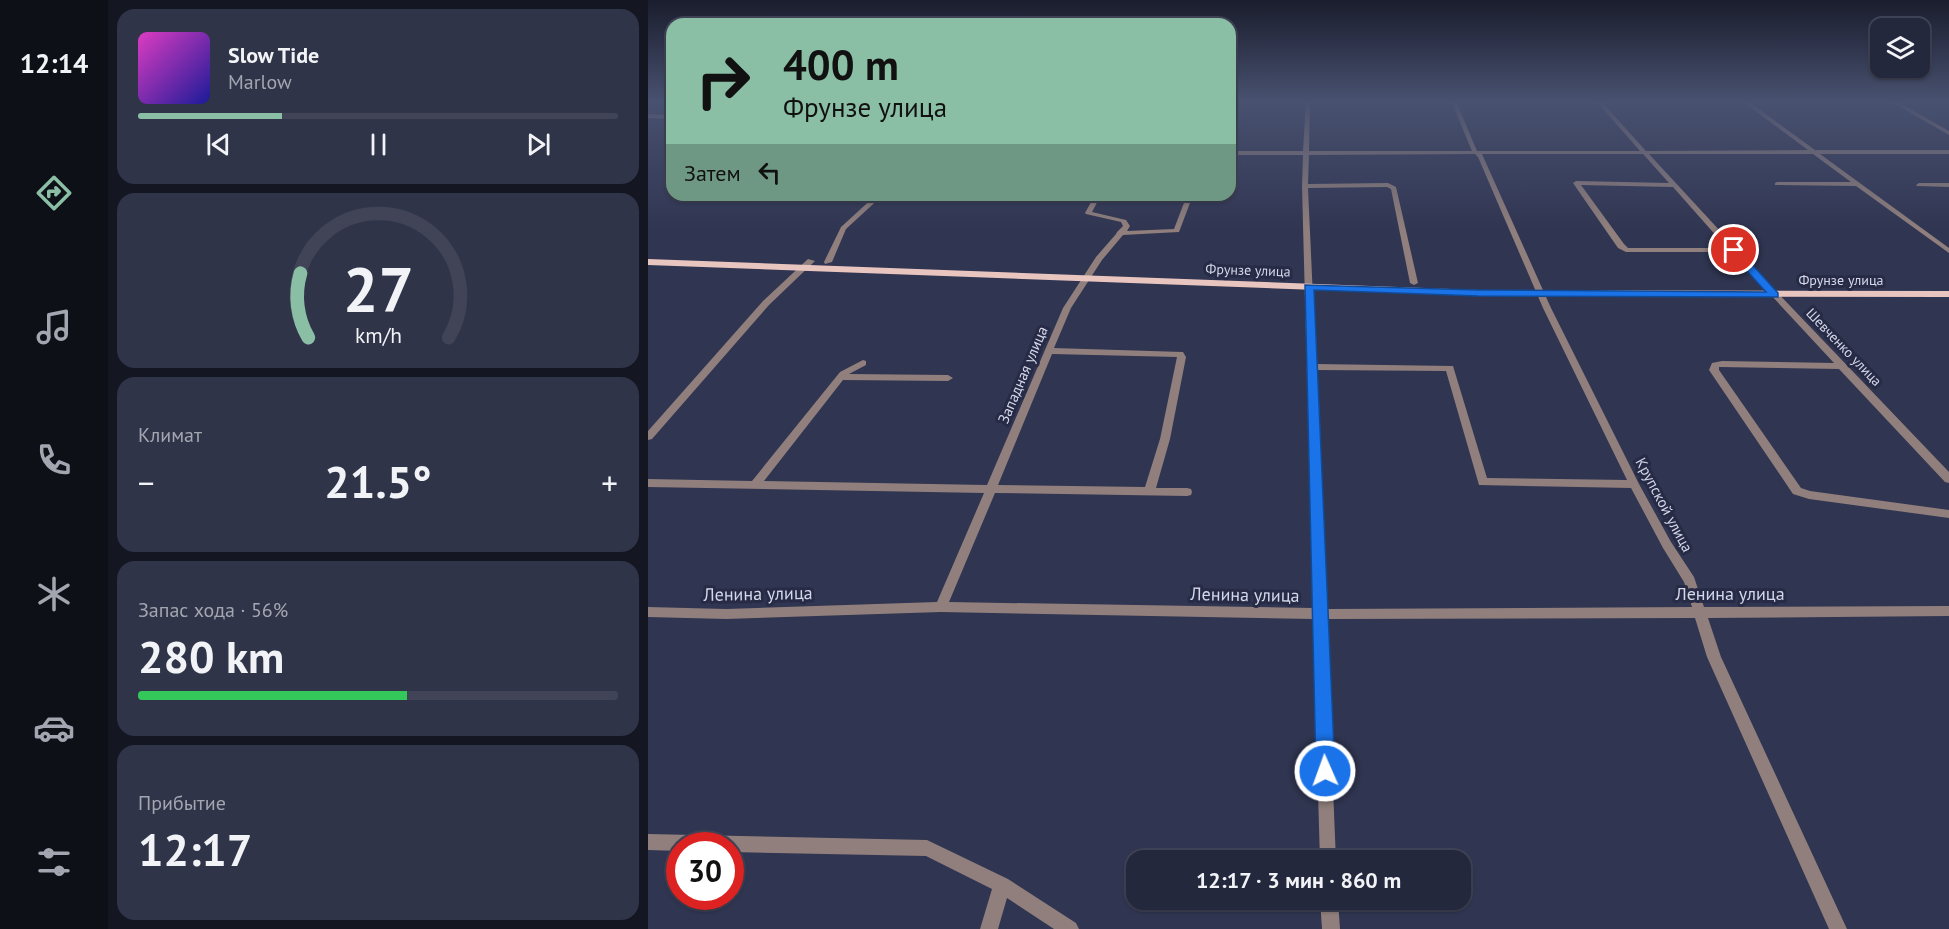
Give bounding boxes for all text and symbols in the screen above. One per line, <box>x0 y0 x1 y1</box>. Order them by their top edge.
map controls <box>1870 18 1930 78</box>
button: layers <box>1870 18 1930 78</box>
text: 400 m <box>783 37 899 92</box>
text: Slow Tide <box>228 41 319 69</box>
icon: right <box>684 42 762 120</box>
text: 12:14 <box>20 46 88 80</box>
text: Marlow <box>228 69 292 95</box>
text: Фрунзе улица <box>783 90 947 124</box>
icon: previous <box>202 128 235 161</box>
icon: pause <box>362 128 395 161</box>
icon: next <box>522 128 555 161</box>
icon: left <box>753 156 786 189</box>
text: Затем <box>684 159 741 187</box>
icon: directions <box>33 172 75 214</box>
pin <box>1708 224 1759 275</box>
icon: arrive <box>1717 233 1750 266</box>
text: 27 <box>343 248 413 329</box>
street label: Фрунзе улица <box>1205 260 1291 280</box>
street label: Фрунзе улица <box>1798 271 1884 289</box>
street label: Шевченко улица <box>1802 304 1886 390</box>
icon: music <box>33 306 75 348</box>
text: km/h <box>354 321 401 349</box>
street label: Западная улица <box>993 323 1052 426</box>
text: Климат <box>138 422 202 448</box>
icon: phone <box>33 439 75 481</box>
text: 21.5° <box>324 452 432 510</box>
street label: Крупской улица <box>1632 454 1697 555</box>
text: − <box>138 461 155 504</box>
text: + <box>601 461 618 504</box>
icon: climate <box>33 573 75 615</box>
street label: Ленина улица <box>702 581 813 606</box>
street label: Ленина улица <box>1189 582 1300 607</box>
street label: Ленина улица <box>1674 582 1785 605</box>
text: Запас хода · 56% <box>138 597 288 623</box>
text: 280 km <box>138 627 284 685</box>
icon: car <box>33 707 75 749</box>
position arrow <box>1293 739 1357 803</box>
text: Прибытие <box>138 790 226 816</box>
text: 12:17 <box>138 820 252 878</box>
speed limit sign: 30 <box>666 832 744 910</box>
icon: filters <box>33 841 75 883</box>
text: 12:17 · 3 мин · 860 m <box>1196 866 1401 894</box>

